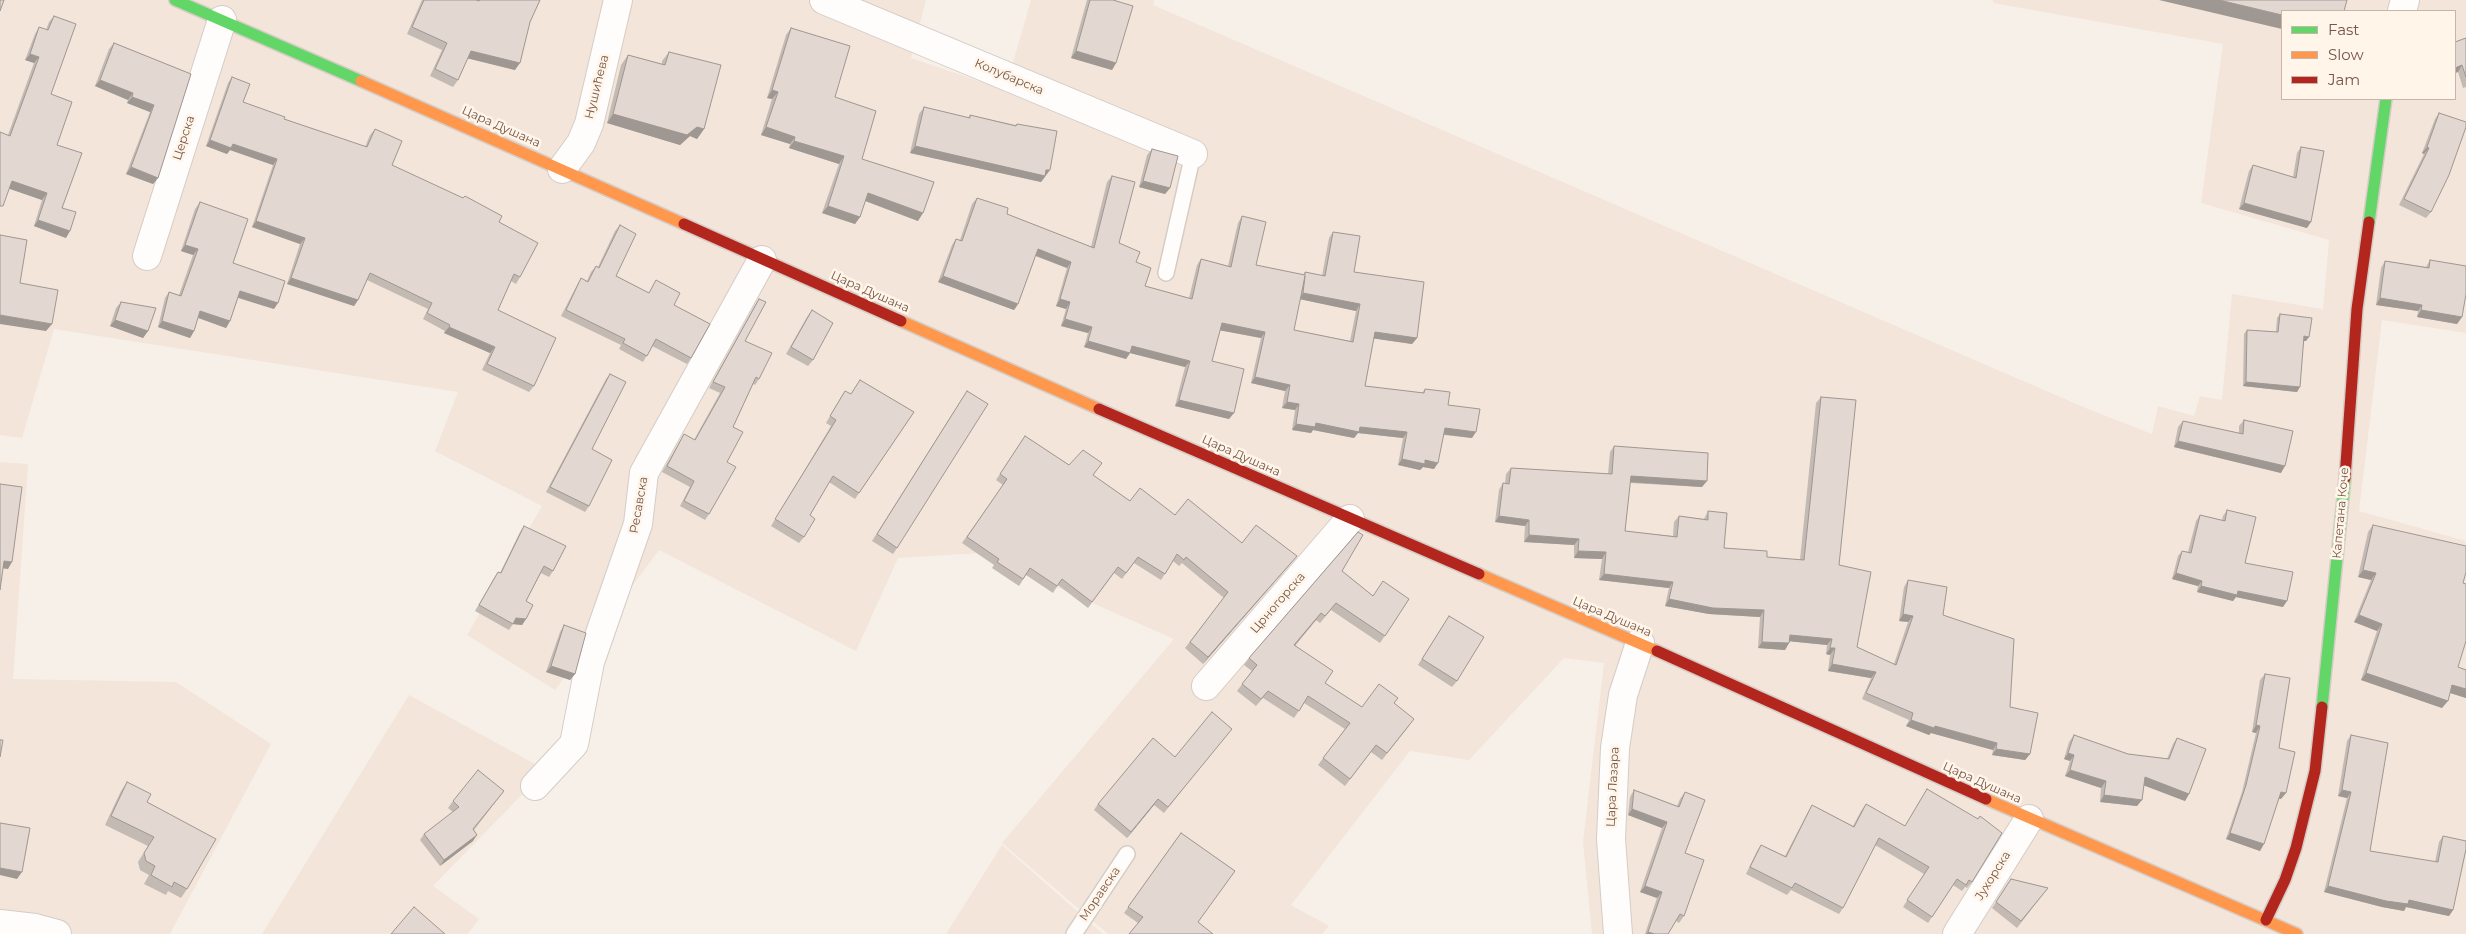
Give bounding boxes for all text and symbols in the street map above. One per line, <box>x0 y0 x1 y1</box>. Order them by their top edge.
legend <box>2281 10 2456 100</box>
text: Fast <box>2328 20 2359 39</box>
text: Slow <box>2328 45 2364 64</box>
street label: Нушићева <box>582 53 612 121</box>
street label: Колубарска <box>972 56 1046 98</box>
text: Jam <box>2328 70 2360 89</box>
street label: Цара Душана <box>460 103 542 151</box>
street label: Церска <box>170 114 198 162</box>
street label: Цара Душана <box>829 268 911 316</box>
street label: Цара Душана <box>1200 432 1282 480</box>
street label: Капетана Коче <box>2330 467 2352 559</box>
street label: Ресавска <box>627 475 651 535</box>
street label: Црногорска <box>1248 570 1308 636</box>
street label: Цара Душана <box>1570 594 1654 640</box>
street label: Цара Лазара <box>1604 747 1622 827</box>
street label: Цара Душана <box>1941 759 2023 807</box>
street label: Јухорска <box>1972 849 2014 903</box>
street label: Моравска <box>1077 864 1123 924</box>

